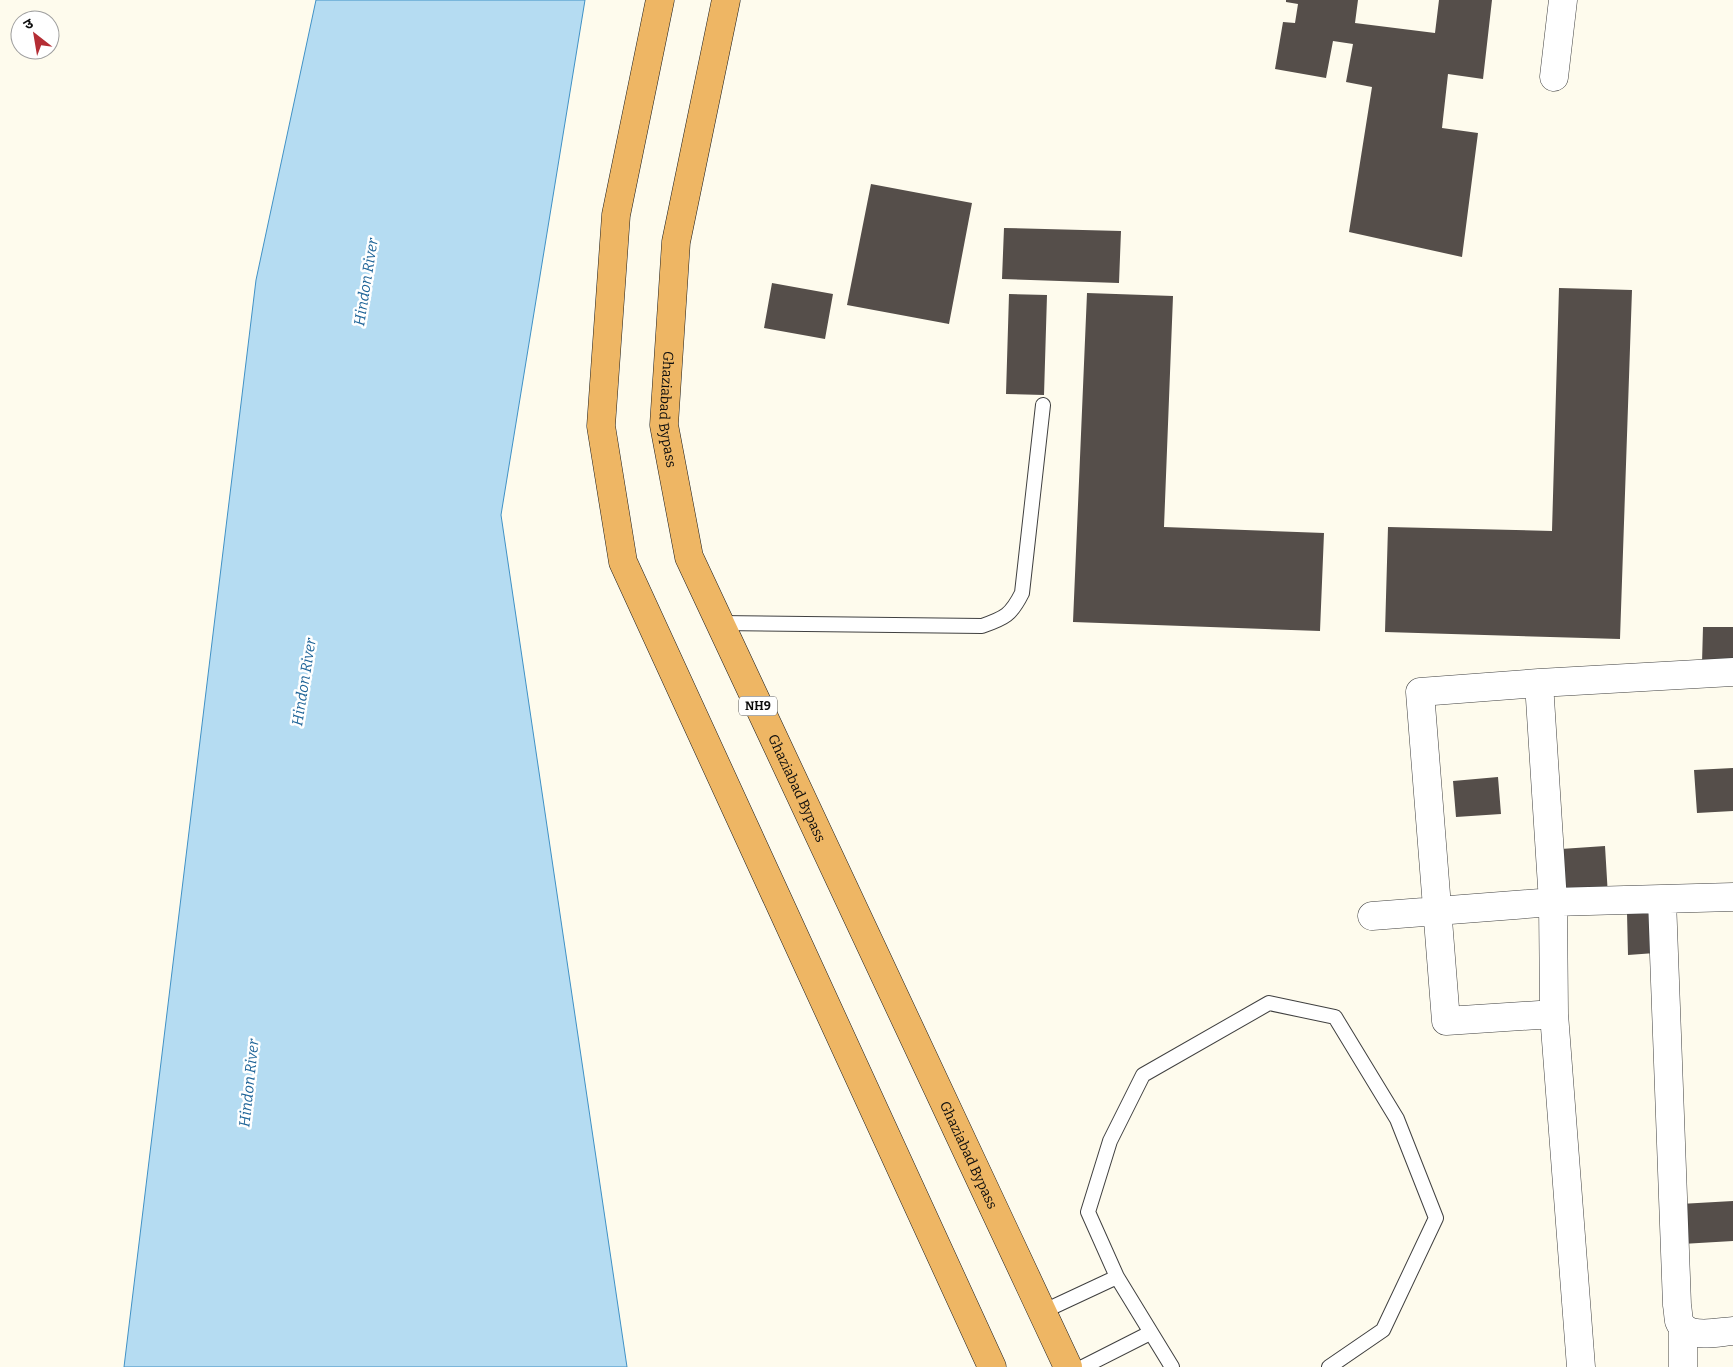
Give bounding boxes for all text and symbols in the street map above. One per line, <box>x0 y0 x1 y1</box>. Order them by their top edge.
north arrow <box>10 10 60 60</box>
text: उ <box>21 14 37 34</box>
water label: Hindon River <box>350 236 382 327</box>
street label: Ghaziabad Bypass <box>655 350 680 469</box>
water label: Hindon River <box>288 636 320 727</box>
road number: NH9 <box>739 696 777 716</box>
street label: Ghaziabad Bypass <box>765 731 830 845</box>
water label: Hindon River <box>235 1037 263 1128</box>
street label: Ghaziabad Bypass <box>936 1098 1001 1212</box>

